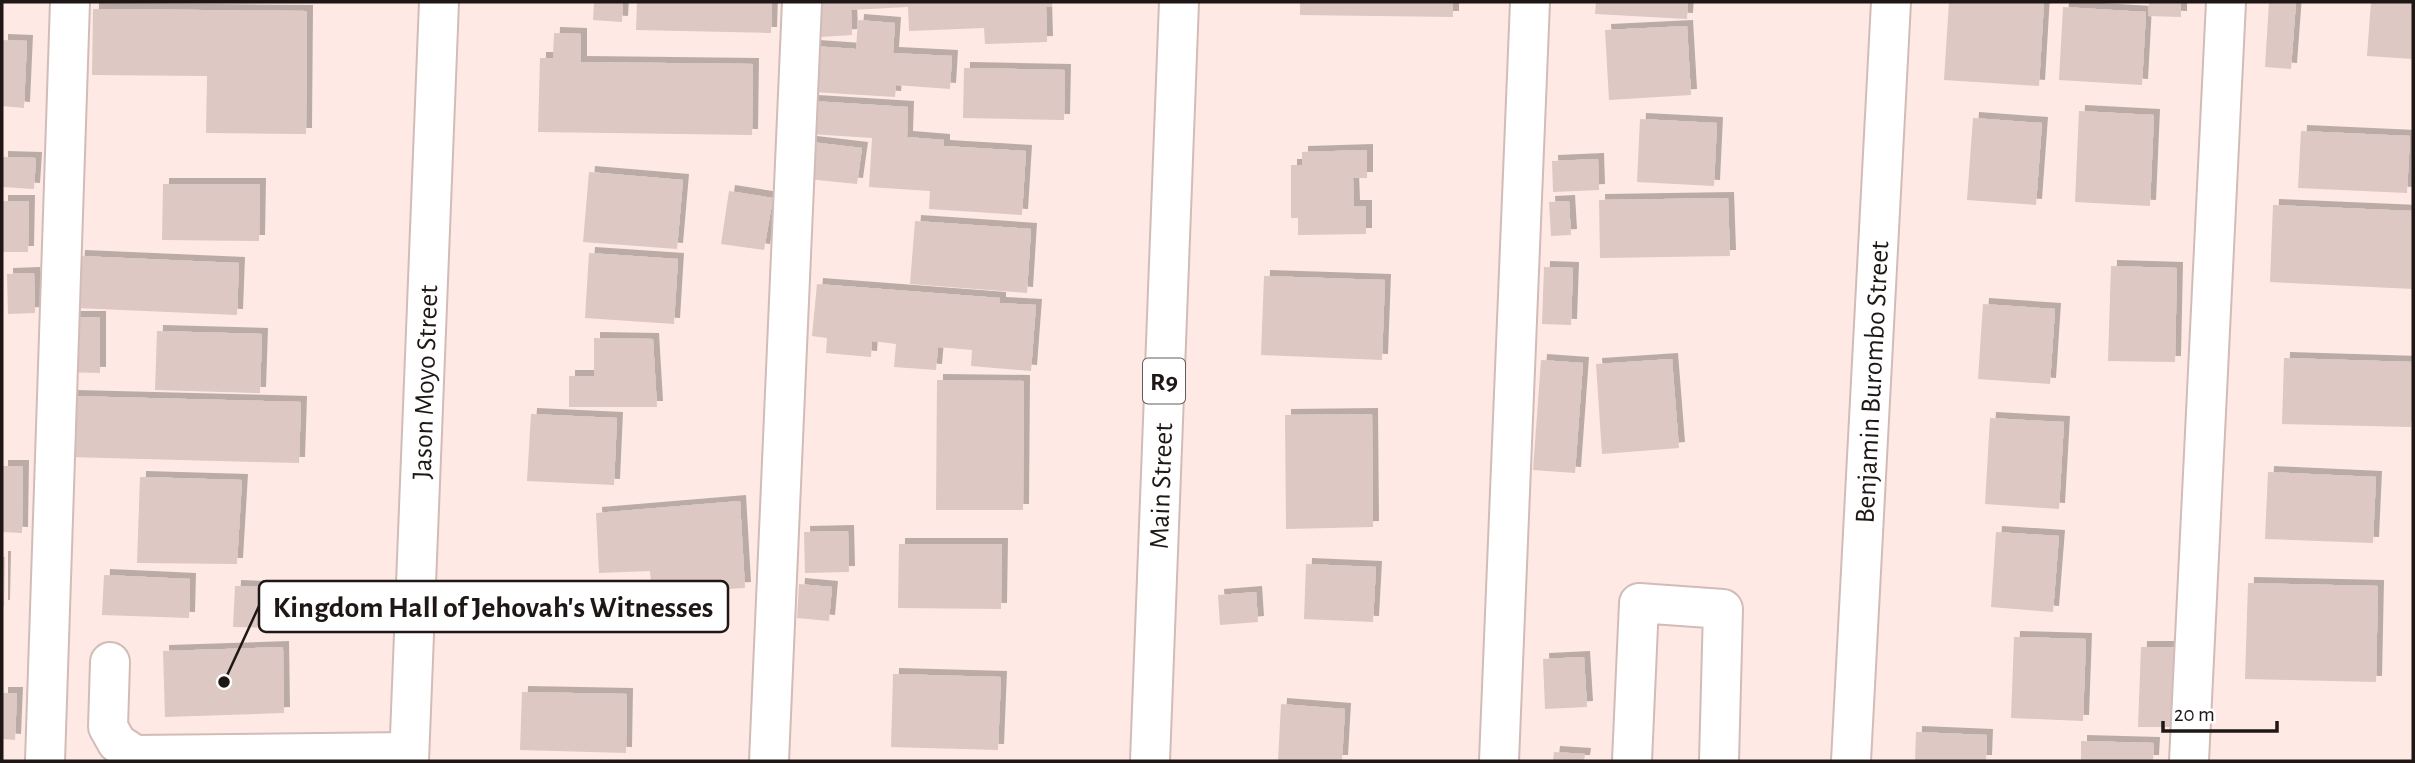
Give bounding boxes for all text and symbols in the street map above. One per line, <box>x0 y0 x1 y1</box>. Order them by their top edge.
street label: Benjamin Burombo Street <box>1852 240 1894 524</box>
street label: Jason Moyo Street <box>409 284 443 480</box>
road number: R9 <box>1143 358 1185 404</box>
street label: Main Street <box>1146 422 1178 550</box>
callout: Kingdom Hall of Jehovah's Witnesses <box>259 581 728 632</box>
text: Kingdom Hall of Jehovah's Witnesses <box>273 593 713 623</box>
scale bar <box>2163 690 2277 734</box>
text: 20 m <box>2174 704 2215 725</box>

